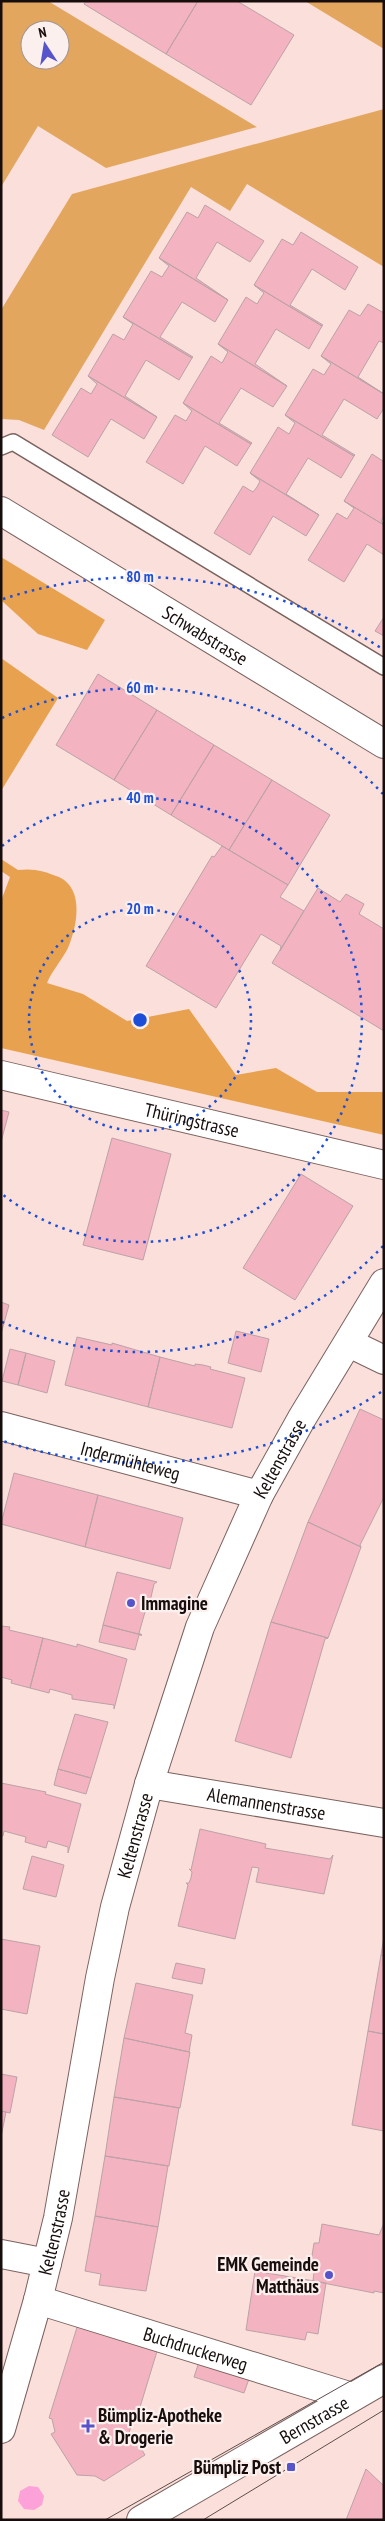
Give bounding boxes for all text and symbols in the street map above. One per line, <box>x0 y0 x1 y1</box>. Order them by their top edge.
north arrow <box>20 20 70 70</box>
text: N <box>37 23 48 42</box>
text: 80 m <box>126 567 154 586</box>
street label: Schwabstrasse <box>158 600 252 670</box>
text: 60 m <box>126 678 154 697</box>
text: 40 m <box>126 788 154 807</box>
text: 20 m <box>126 899 154 918</box>
centre of rings <box>131 1011 149 1029</box>
street label: Thüringstrasse <box>142 1097 242 1143</box>
street label: Keltenstrasse <box>248 1414 311 1502</box>
street label: Indermühleweg <box>78 1436 183 1485</box>
place label: Immagine <box>141 1591 208 1615</box>
marker: Immagine <box>125 1597 137 1609</box>
street label: Alemannenstrasse <box>206 1782 327 1825</box>
street label: Keltenstrasse <box>112 1790 158 1881</box>
street label: Keltenstrasse <box>33 2187 75 2278</box>
place label: EMK Gemeinde Matthäus <box>217 2252 319 2298</box>
marker: EMK Gemeinde Matthäus <box>323 2269 335 2281</box>
street label: Buchdruckerweg <box>140 2321 251 2376</box>
street label: Bernstrasse <box>275 2390 353 2449</box>
place label: Bümpliz-Apotheke & Drogerie <box>98 2403 222 2449</box>
marker: Bümpliz-Apotheke & Drogerie <box>82 2420 94 2432</box>
place label: Bümpliz Post <box>193 2455 281 2479</box>
marker: Bümpliz Post <box>285 2461 297 2473</box>

